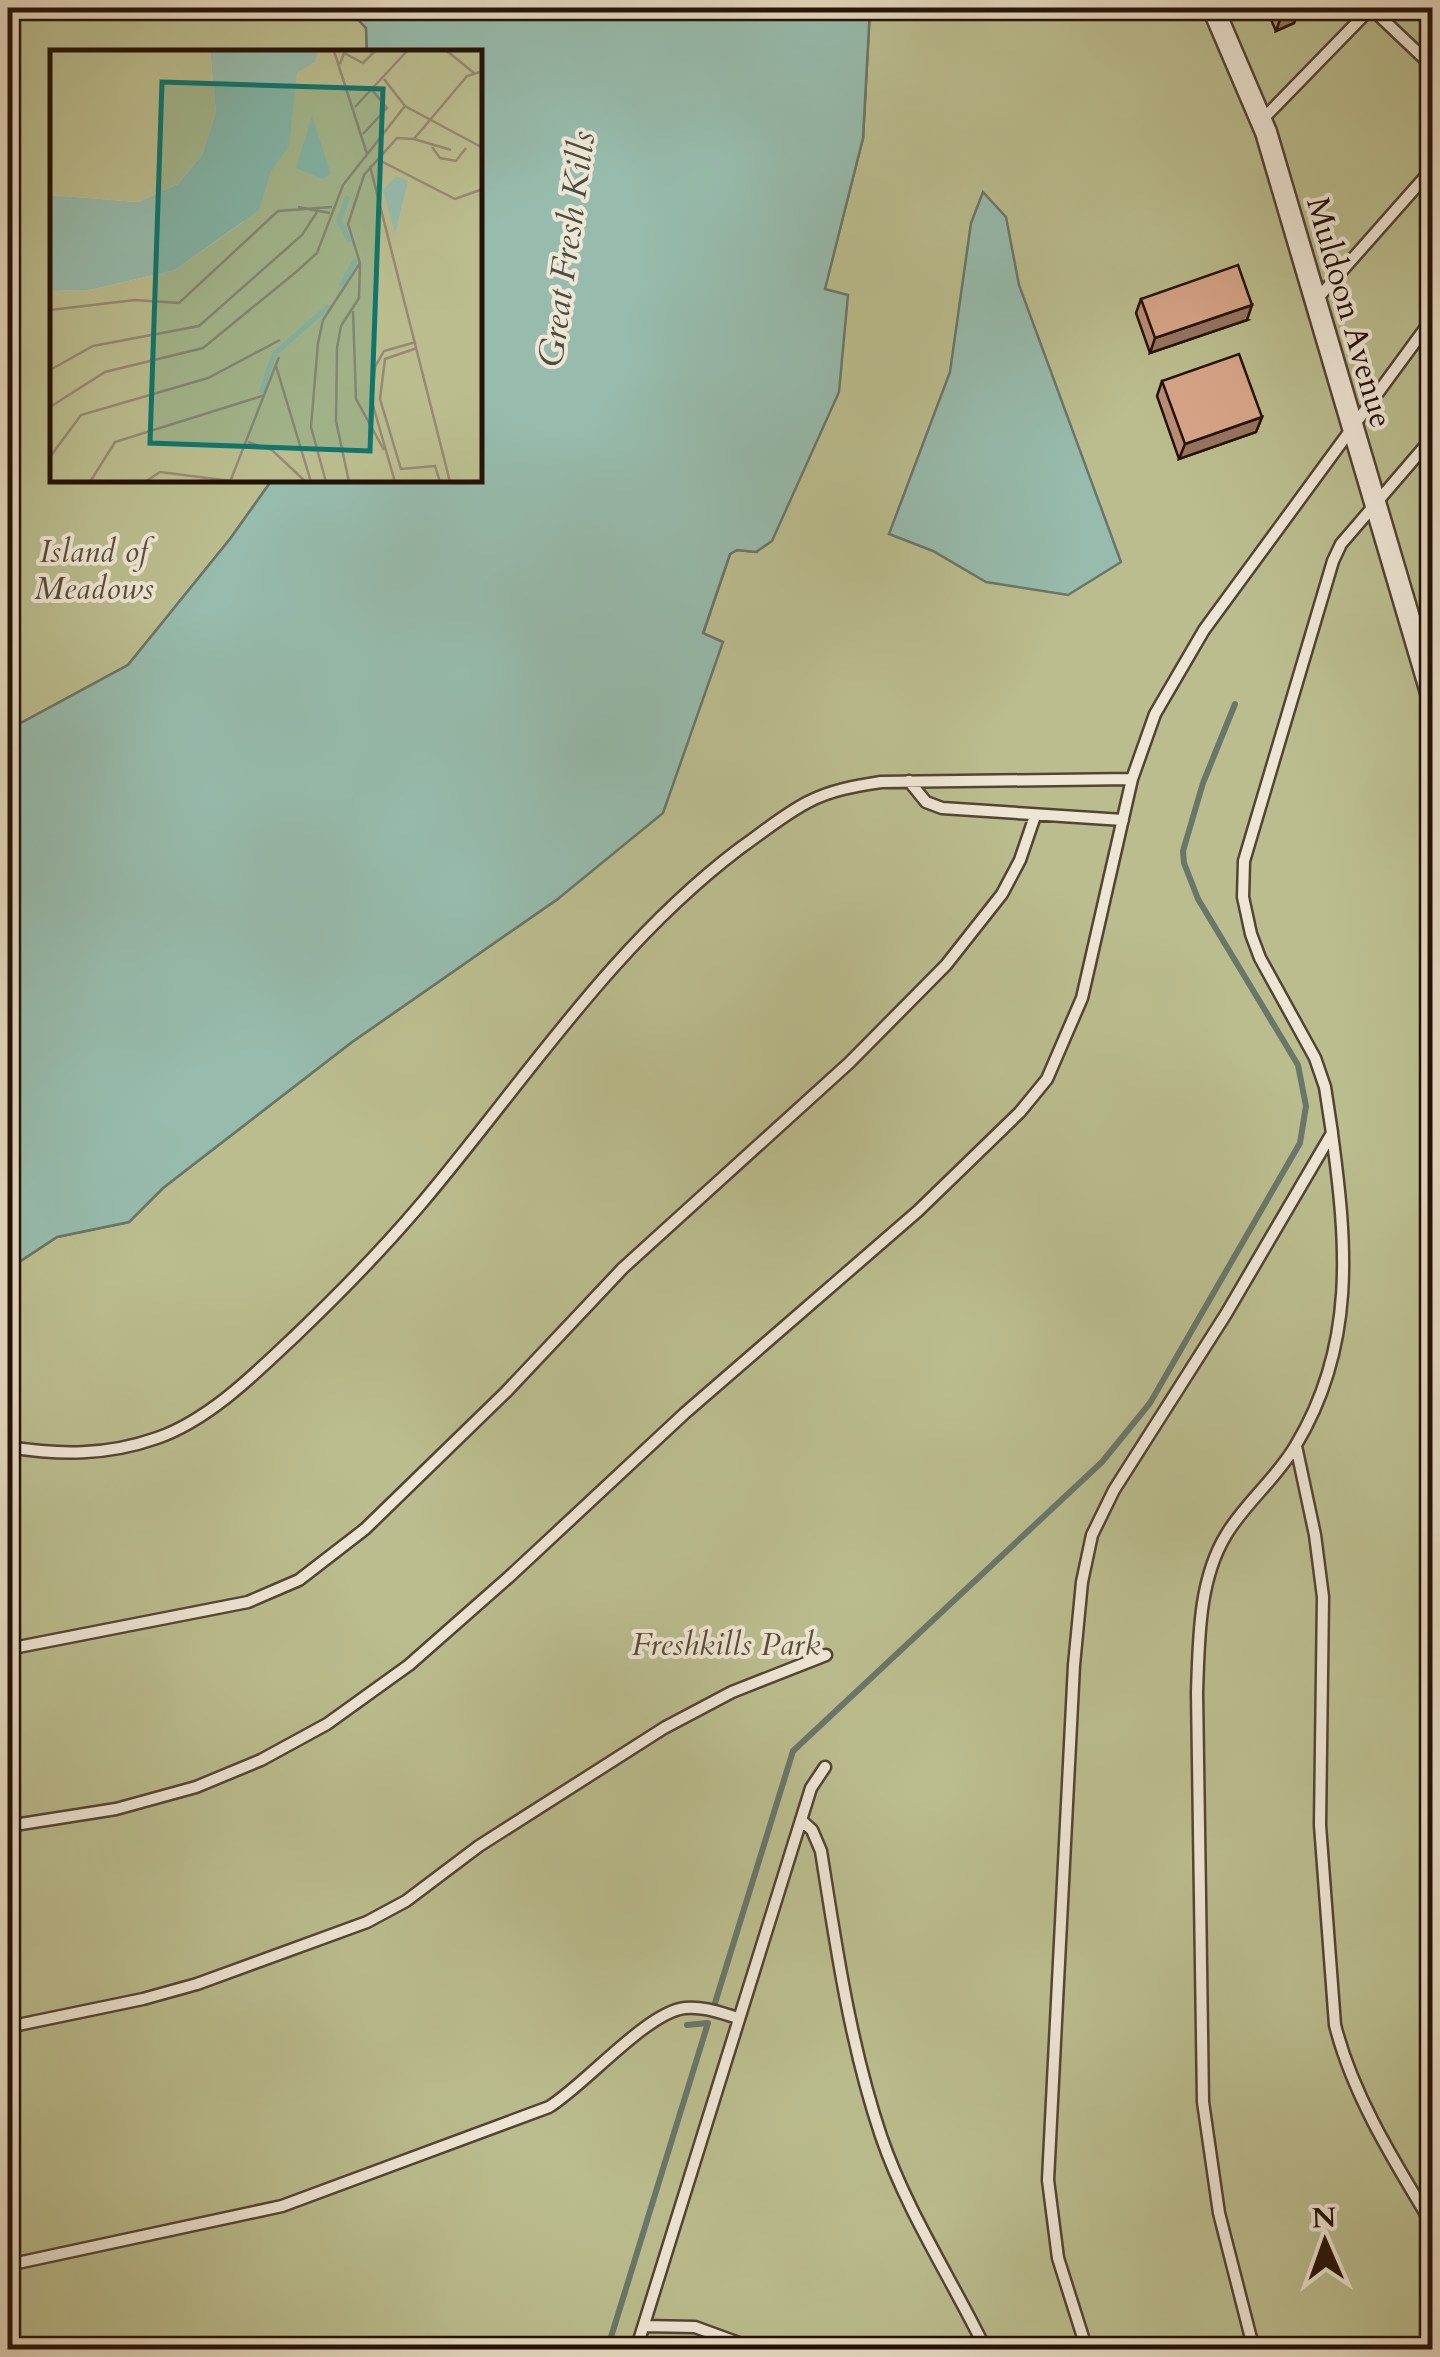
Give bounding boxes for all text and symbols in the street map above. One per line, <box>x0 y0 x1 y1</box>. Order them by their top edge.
inset map <box>50 50 482 482</box>
water label: Great Fresh Kills <box>527 128 607 370</box>
street label: Muldoon Avenue <box>1295 192 1403 433</box>
park label: Island of Meadows <box>34 530 155 611</box>
park label: Freshkills Park <box>632 1623 820 1667</box>
north arrow <box>1275 2192 1375 2292</box>
text: N <box>1311 2199 1337 2237</box>

